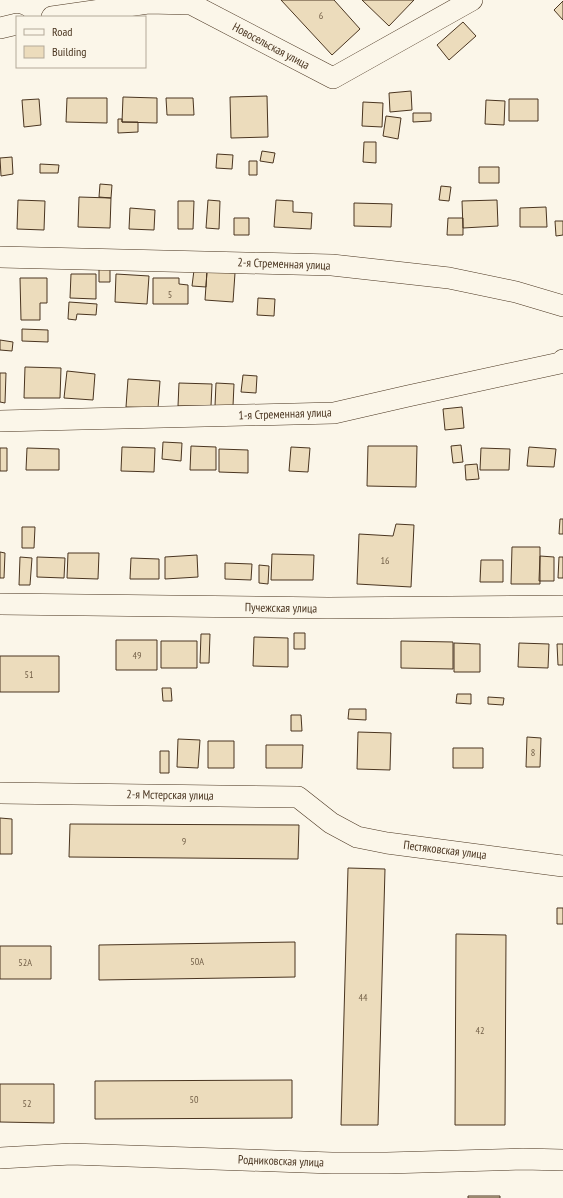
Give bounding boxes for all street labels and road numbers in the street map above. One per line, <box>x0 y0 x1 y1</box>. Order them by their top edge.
street label: Новосельская улица <box>230 19 313 72</box>
street label: 2-я Стременная улица <box>237 254 331 273</box>
street label: 1-я Стременная улица <box>238 404 332 423</box>
street label: Пучежская улица <box>245 599 317 616</box>
street label: 2-я Мстерская улица <box>126 786 214 803</box>
street label: Пестяковская улица <box>403 837 488 862</box>
street label: Родниковская улица <box>238 1152 324 1170</box>

